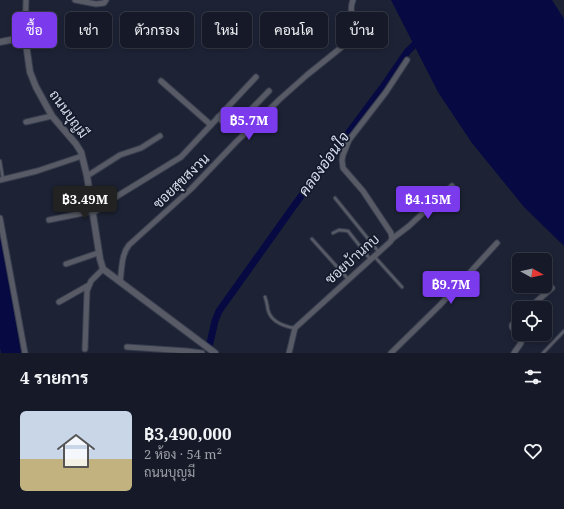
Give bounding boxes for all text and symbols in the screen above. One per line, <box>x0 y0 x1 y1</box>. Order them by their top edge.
chip: ซื้อ <box>12 12 57 48</box>
chip: เช่า <box>65 12 112 48</box>
chip: ตัวกรอง <box>120 12 194 48</box>
chip: ใหม่ <box>202 12 252 48</box>
chip: คอนโด <box>260 12 328 48</box>
chip: บ้าน <box>336 12 388 48</box>
street label: ถนนบุญมี <box>45 86 93 142</box>
pin: ฿5.7M <box>221 107 277 141</box>
text: ฿5.7M <box>230 111 268 129</box>
water label: คลองอ่อนใจ <box>293 127 353 200</box>
street label: ซอยสุขสงวน <box>148 149 214 213</box>
pin: ฿3.49M <box>52 186 118 220</box>
pin: ฿4.15M <box>395 186 461 220</box>
text: ฿3.49M <box>62 190 108 208</box>
text: ฿4.15M <box>405 190 451 208</box>
street label: ซอยบ้านกบ <box>321 229 383 288</box>
north arrow <box>512 253 552 293</box>
map controls <box>512 253 552 341</box>
pin: ฿9.7M <box>423 271 479 305</box>
text: ฿9.7M <box>432 275 470 293</box>
button: locate <box>512 301 552 341</box>
text: 4 รายการ <box>20 366 88 389</box>
icon: filters <box>522 366 544 388</box>
text: ฿3,490,000 <box>144 422 231 445</box>
icon: home <box>52 427 100 475</box>
icon: heart <box>522 440 544 462</box>
text: 2 ห้อง · 54 m² <box>144 445 222 463</box>
text: ถนนบุญมี <box>144 463 195 481</box>

